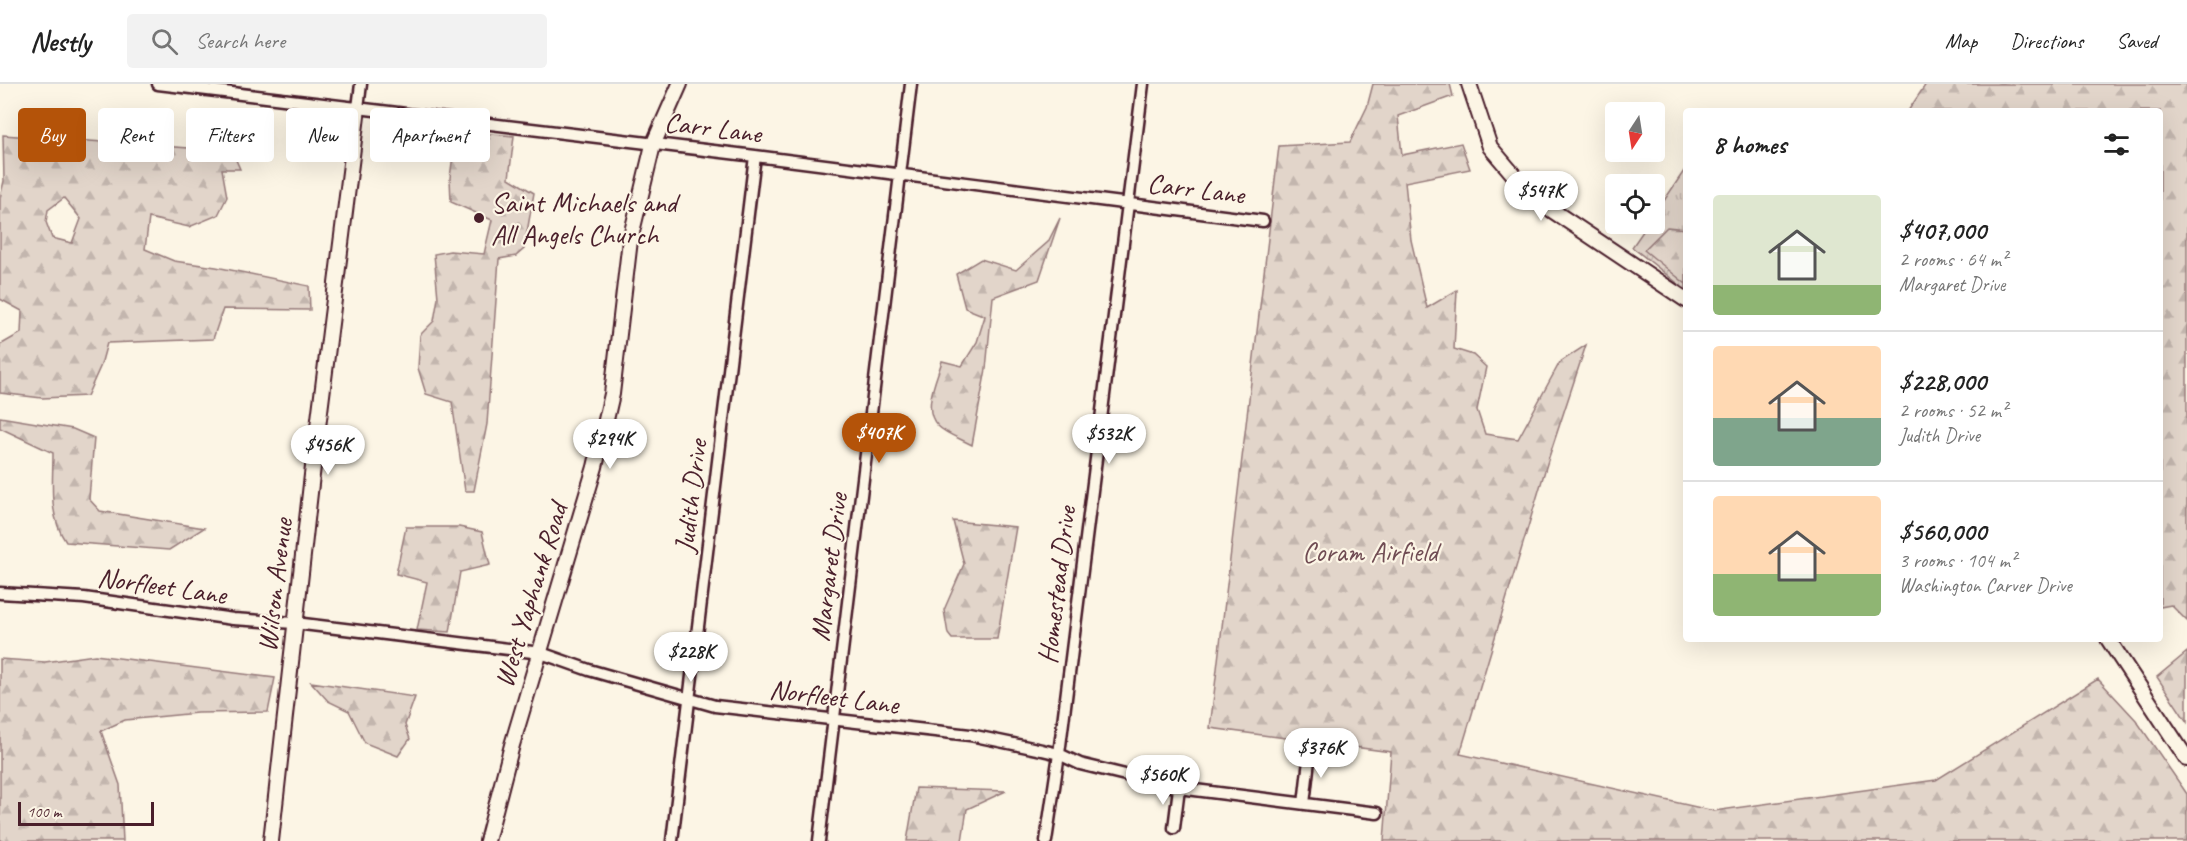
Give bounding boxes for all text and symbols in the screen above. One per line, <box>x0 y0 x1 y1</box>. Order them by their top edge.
search box <box>127 14 547 68</box>
text: Nestly <box>30 24 91 59</box>
icon: search <box>148 25 181 58</box>
text: Search here <box>196 27 285 55</box>
text: Map <box>1945 28 1977 54</box>
text: Directions <box>2010 28 2083 54</box>
text: Saved <box>2116 28 2157 54</box>
north arrow <box>1605 102 1665 162</box>
map controls <box>1605 102 1665 234</box>
street label: Carr Lane <box>663 104 765 151</box>
chip: Buy <box>18 108 86 162</box>
chip: Rent <box>98 108 174 162</box>
chip: Filters <box>186 108 274 162</box>
chip: New <box>286 108 358 162</box>
chip: Apartment <box>370 108 490 162</box>
text: 8 homes <box>1713 128 1786 161</box>
icon: filters <box>2100 128 2133 161</box>
street label: Carr Lane <box>1146 165 1248 212</box>
pin: $547K <box>1499 171 1583 222</box>
button: locate <box>1605 174 1665 234</box>
text: $547K <box>1518 178 1564 203</box>
place label: Saint Michaels and All Angels Church <box>491 185 681 252</box>
marker: Saint Michaels and All Angels Church <box>472 211 486 225</box>
text: $407,000 <box>1899 214 1986 247</box>
icon: home <box>1761 219 1833 291</box>
text: 2 rooms · 64 m² <box>1899 247 2007 272</box>
text: Margaret Drive <box>1899 272 2005 297</box>
text: $228,000 <box>1899 365 1986 398</box>
icon: home <box>1761 370 1833 442</box>
text: 2 rooms · 52 m² <box>1899 398 2007 423</box>
pin: $407K <box>837 413 921 464</box>
pin: $532K <box>1067 414 1151 465</box>
pin: $294K <box>568 419 652 470</box>
text: $407K <box>856 420 902 445</box>
text: $532K <box>1086 421 1132 446</box>
text: Judith Drive <box>1899 423 1980 448</box>
pin: $456K <box>286 425 370 476</box>
text: $294K <box>587 426 633 451</box>
text: $456K <box>305 432 351 457</box>
street label: Judith Drive <box>666 436 715 557</box>
street label: Margaret Drive <box>802 489 855 643</box>
street label: West Yaphank Road <box>486 495 576 691</box>
street label: Homestead Drive <box>1029 503 1084 666</box>
street label: Wilson Avenue <box>249 514 300 654</box>
text: $560,000 <box>1899 515 1986 548</box>
icon: home <box>1761 520 1833 592</box>
park label: Coram Airfield <box>1302 534 1442 569</box>
text: 3 rooms · 104 m² <box>1899 548 2016 573</box>
street label: Norfleet Lane <box>95 559 230 612</box>
text: Washington Carver Drive <box>1899 573 2072 598</box>
pin: $228K <box>649 632 733 683</box>
text: $228K <box>668 639 714 664</box>
street label: Norfleet Lane <box>767 671 902 722</box>
pin: $376K <box>1279 728 1363 779</box>
text: $376K <box>1298 735 1344 760</box>
pin: $560K <box>1121 755 1205 806</box>
text: $560K <box>1140 762 1186 787</box>
scale bar <box>18 799 154 826</box>
text: 100 m <box>27 802 61 822</box>

